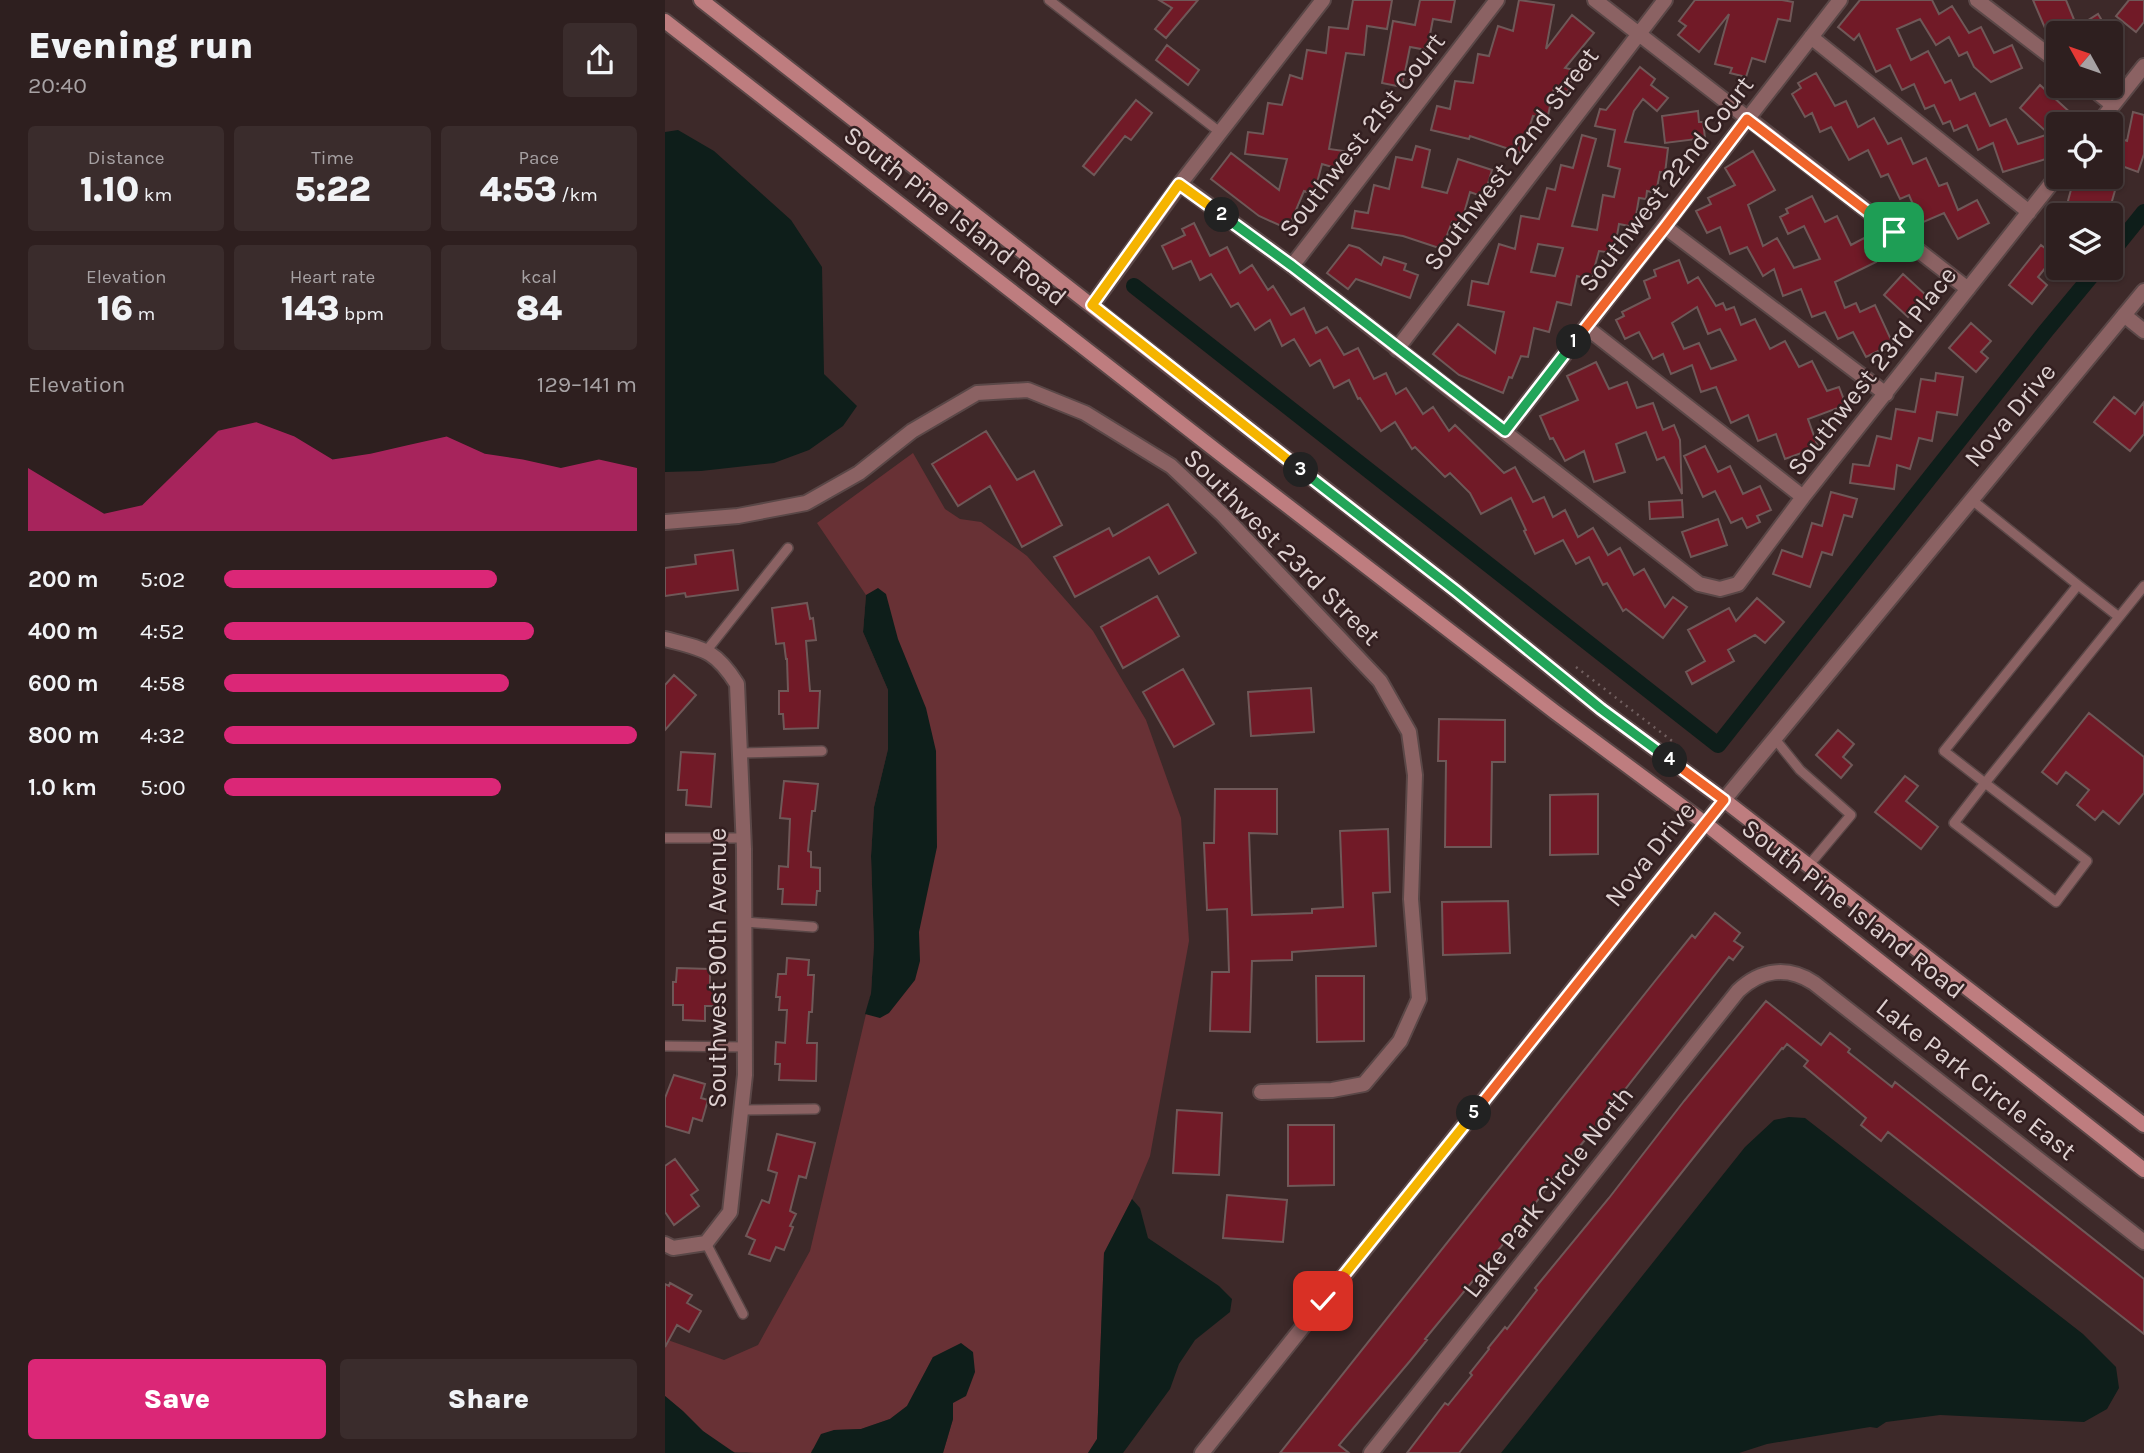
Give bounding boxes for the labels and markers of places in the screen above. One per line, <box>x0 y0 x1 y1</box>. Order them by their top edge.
pin: 2 <box>1205 198 1239 232</box>
pin <box>1864 202 1924 262</box>
pin: 1 <box>1557 324 1591 360</box>
pin: 3 <box>1283 452 1319 488</box>
pin: 4 <box>1653 742 1688 778</box>
pin: 5 <box>1457 1096 1491 1130</box>
pin <box>1293 1271 1353 1331</box>

